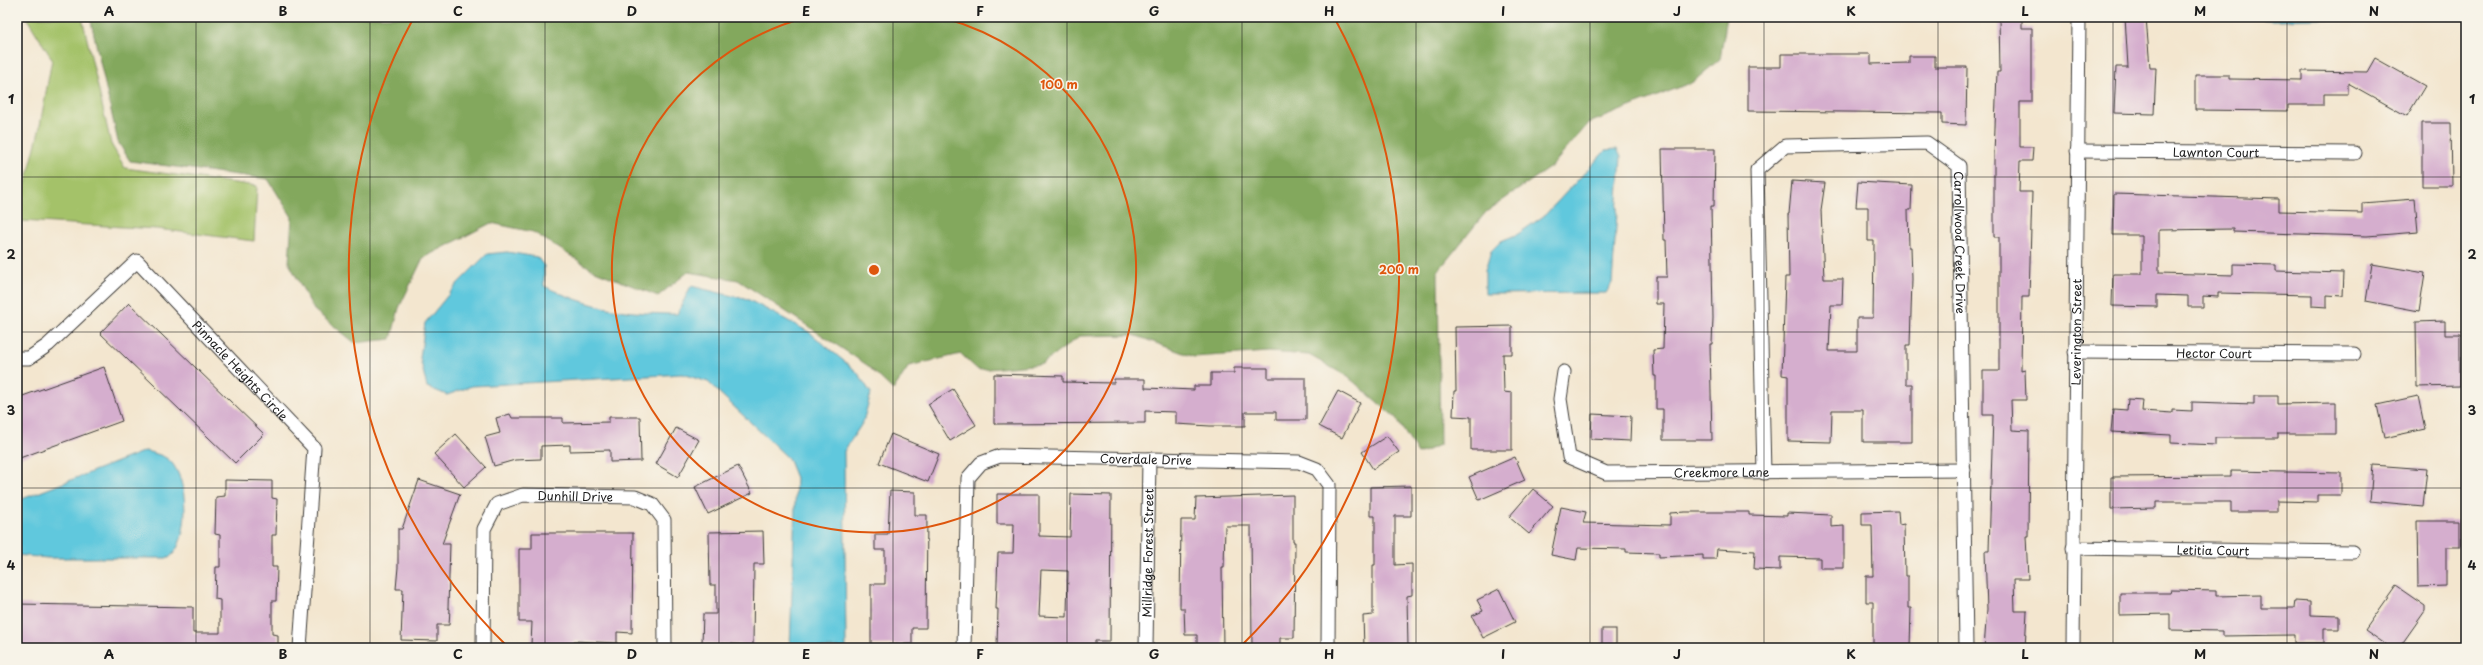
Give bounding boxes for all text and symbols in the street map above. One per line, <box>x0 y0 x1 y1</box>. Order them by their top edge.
text: A <box>104 1 114 20</box>
text: B <box>279 1 288 20</box>
text: C <box>453 1 463 20</box>
text: D <box>627 1 637 20</box>
text: E <box>802 1 810 20</box>
text: F <box>976 1 984 20</box>
text: G <box>1149 1 1159 20</box>
text: H <box>1324 1 1334 20</box>
text: I <box>1501 1 1505 20</box>
text: J <box>1673 1 1681 20</box>
text: K <box>1846 1 1856 20</box>
text: L <box>2021 1 2029 20</box>
text: M <box>2194 1 2206 20</box>
text: N <box>2369 1 2379 20</box>
text: 100 m <box>1040 75 1078 93</box>
text: 1 <box>8 89 14 108</box>
text: 1 <box>2469 89 2475 108</box>
street label: Lawnton Court <box>2173 143 2259 161</box>
street label: Carrollwood Creek Drive <box>1950 171 1970 314</box>
text: 2 <box>6 244 16 263</box>
text: 2 <box>2467 244 2477 263</box>
text: 200 m <box>1379 260 1419 278</box>
centre of rings <box>867 263 881 277</box>
street label: Leverington Street <box>2066 279 2086 385</box>
street label: Pinnacle Heights Circle <box>188 316 293 425</box>
street label: Hector Court <box>2176 344 2252 362</box>
text: 3 <box>7 400 16 419</box>
text: 3 <box>2468 400 2477 419</box>
street label: Coverdale Drive <box>1100 449 1192 469</box>
street label: Creekmore Lane <box>1674 463 1770 481</box>
street label: Dunhill Drive <box>537 486 613 506</box>
street label: Millridge Forest Street <box>1137 488 1158 618</box>
street label: Letitia Court <box>2177 540 2250 560</box>
text: 4 <box>7 555 16 574</box>
text: 4 <box>2468 555 2477 574</box>
text: A <box>104 644 114 663</box>
text: B <box>279 644 288 663</box>
text: C <box>453 644 463 663</box>
text: D <box>627 644 637 663</box>
text: E <box>802 644 810 663</box>
text: F <box>976 644 984 663</box>
text: G <box>1149 644 1159 663</box>
text: H <box>1324 644 1334 663</box>
text: I <box>1501 644 1505 663</box>
text: J <box>1673 644 1681 663</box>
text: K <box>1846 644 1856 663</box>
text: L <box>2021 644 2029 663</box>
text: M <box>2194 644 2206 663</box>
text: N <box>2369 644 2379 663</box>

